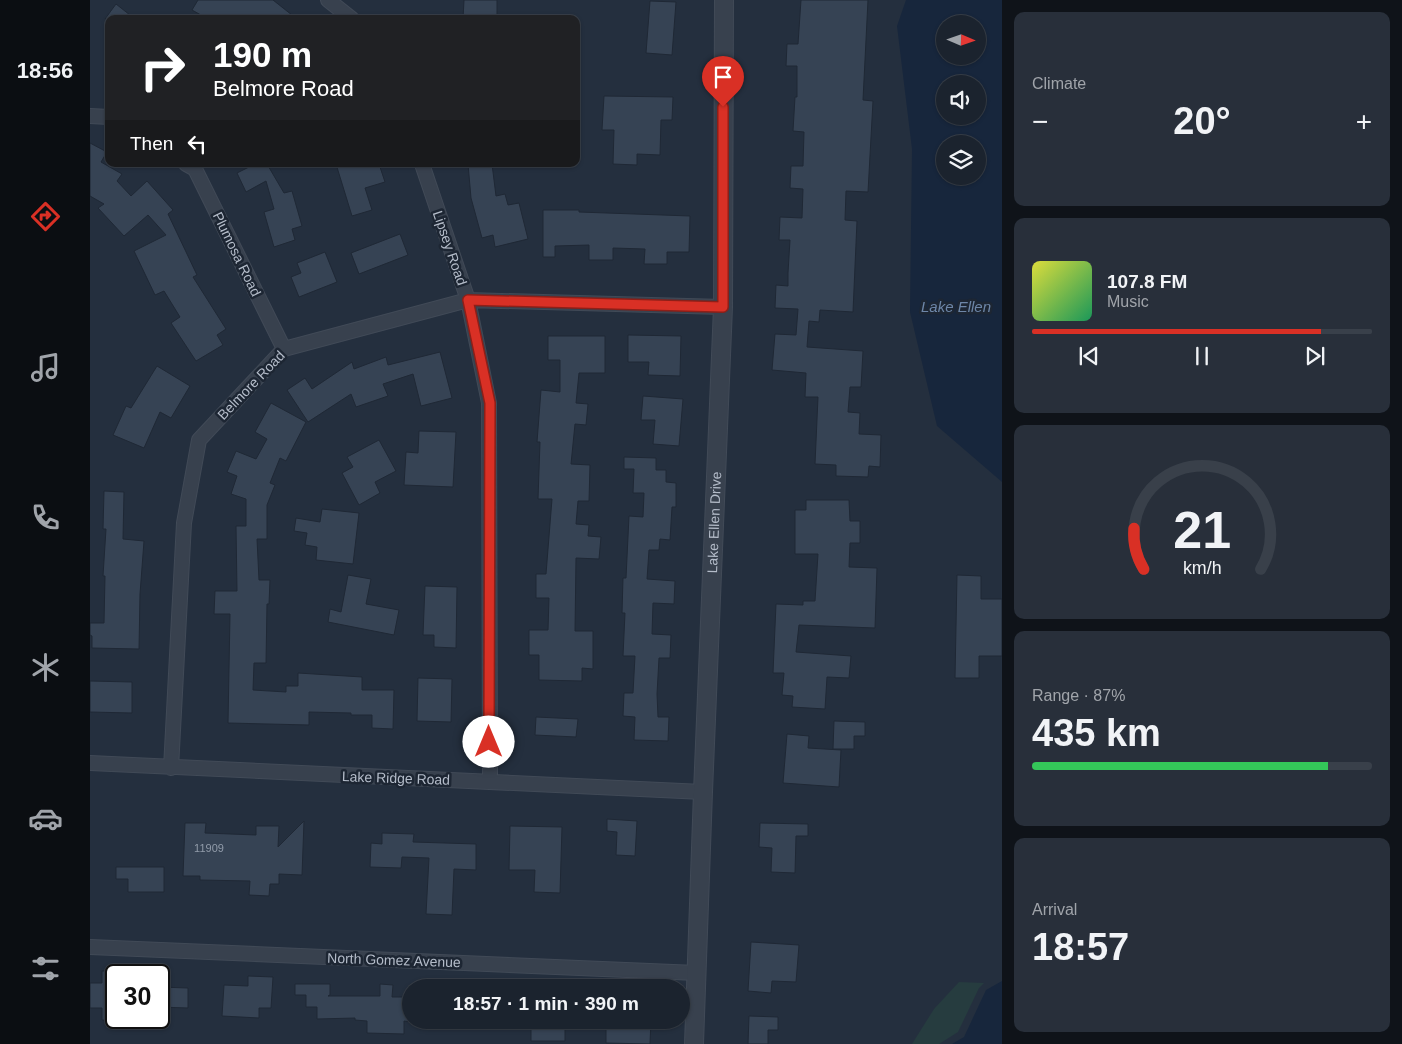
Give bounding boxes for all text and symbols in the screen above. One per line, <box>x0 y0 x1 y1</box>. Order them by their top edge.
north arrow <box>936 15 986 65</box>
map controls <box>936 15 986 185</box>
icon: right <box>130 35 195 100</box>
text: 190 m <box>213 35 312 74</box>
pin <box>702 56 744 107</box>
text: 18:56 <box>17 58 73 83</box>
icon: arrive <box>709 63 737 91</box>
button: sound <box>936 75 986 125</box>
text: Climate <box>1032 75 1086 92</box>
text: Belmore Road <box>213 76 354 101</box>
text: 20° <box>1173 100 1231 142</box>
text: − <box>1032 106 1048 137</box>
text: + <box>1356 106 1372 137</box>
icon: left <box>183 130 211 158</box>
text: Then <box>130 133 173 154</box>
button: layers <box>936 135 986 185</box>
icon: directions <box>28 199 63 234</box>
street label: Plumosa Road <box>210 209 264 299</box>
street label: Lipsey Road <box>430 209 470 287</box>
text: 107.8 FM <box>1107 271 1187 292</box>
text: Music <box>1107 293 1149 310</box>
water label: Lake Ellen <box>921 298 991 315</box>
icon: previous <box>1075 342 1103 370</box>
icon: pause <box>1188 342 1216 370</box>
icon: next <box>1301 342 1329 370</box>
street label: Belmore Road <box>214 347 288 423</box>
icon: music <box>28 350 63 385</box>
street label: Lake Ellen Drive <box>704 471 724 574</box>
icon: phone <box>28 500 63 535</box>
text: 21 <box>1173 501 1231 559</box>
text: km/h <box>1183 558 1221 578</box>
icon: climate <box>28 650 63 685</box>
text: Range · 87% <box>1032 687 1125 704</box>
text: 435 km <box>1032 712 1161 754</box>
position arrow <box>462 715 514 767</box>
street label: Lake Ridge Road <box>342 768 450 788</box>
icon: car <box>28 801 63 836</box>
house number: 11909 <box>194 842 224 854</box>
text: Arrival <box>1032 901 1077 918</box>
text: 18:57 <box>1032 926 1129 968</box>
street label: North Gomez Avenue <box>327 950 461 970</box>
icon: filters <box>28 951 63 986</box>
speed limit sign: 30 <box>105 964 170 1029</box>
text: 18:57 · 1 min · 390 m <box>453 993 639 1014</box>

